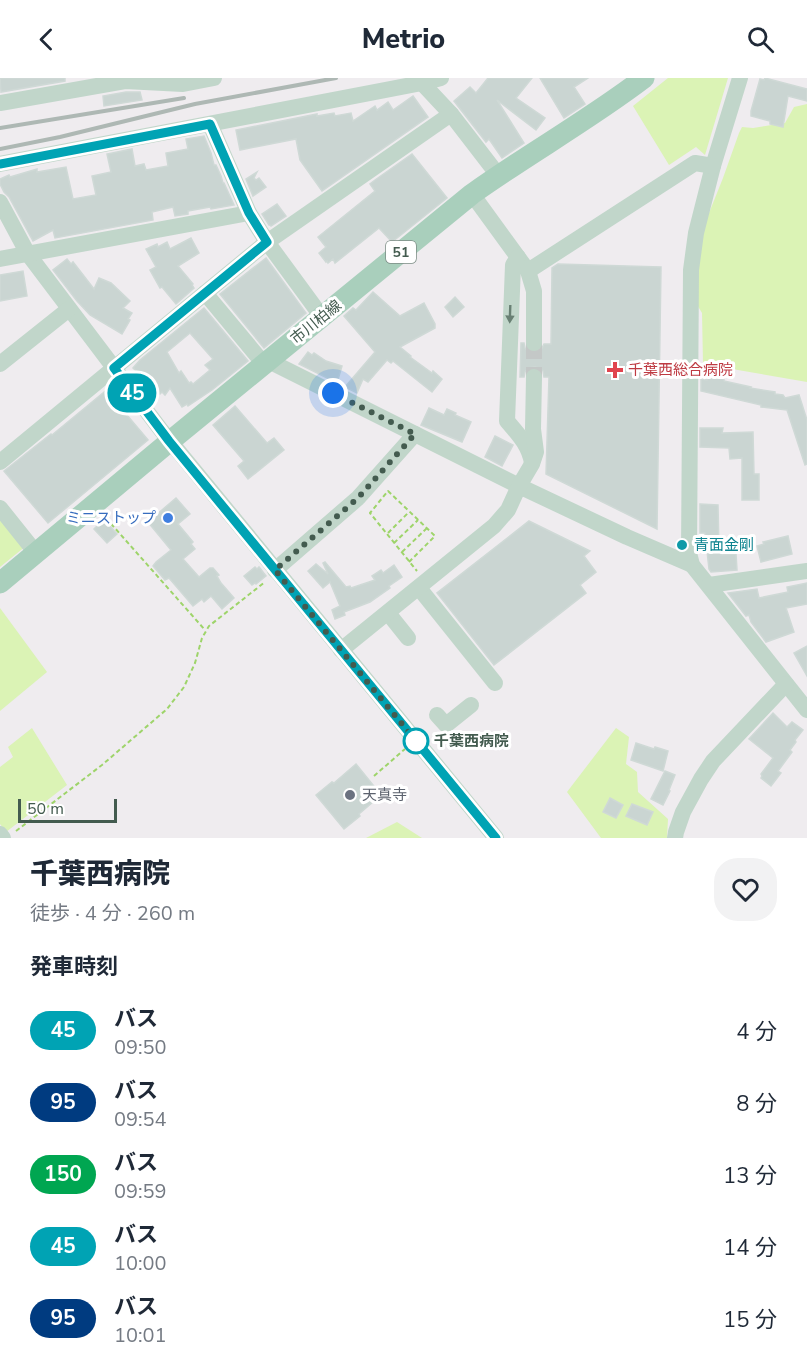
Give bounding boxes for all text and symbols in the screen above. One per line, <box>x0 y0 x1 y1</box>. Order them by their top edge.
text: Metrio <box>362 21 445 58</box>
icon: back <box>30 23 63 56</box>
icon: search <box>744 23 777 56</box>
road number: 51 <box>386 241 416 263</box>
street label: 市川柏線 <box>286 295 346 349</box>
one-way arrow <box>506 305 515 324</box>
place label: 千葉西総合病院 <box>628 360 733 380</box>
marker: 千葉西総合病院 <box>606 361 624 379</box>
line badge: 45 <box>105 374 159 412</box>
your location <box>318 378 348 408</box>
text: 45 <box>119 379 145 407</box>
place label: ミニストップ <box>66 508 156 528</box>
marker: ミニストップ <box>161 511 175 525</box>
place label: 青面金剛 <box>694 535 754 555</box>
marker: 青面金剛 <box>675 538 689 552</box>
marker: 千葉西病院 <box>403 728 429 754</box>
place label: 千葉西病院 <box>434 731 509 751</box>
place label: 天真寺 <box>362 785 407 805</box>
marker: 天真寺 <box>343 788 357 802</box>
scale bar <box>18 796 117 824</box>
text: 50 m <box>27 798 64 820</box>
text: 千葉西病院 <box>30 855 170 893</box>
button: heart <box>714 858 777 921</box>
text: 徒歩 · 4 分 · 260 m <box>30 900 195 927</box>
text: 発車時刻 <box>30 952 118 982</box>
text: バス <box>114 1004 158 1034</box>
text: 45 <box>50 1016 76 1044</box>
text: 4 分 <box>736 1017 777 1047</box>
text: 09:50 <box>114 1034 167 1061</box>
text: バス <box>114 1076 158 1106</box>
text: 95 <box>50 1088 76 1116</box>
text: 8 分 <box>736 1089 777 1119</box>
text: 09:54 <box>114 1106 167 1133</box>
text: バス <box>114 1148 158 1178</box>
text: 150 <box>44 1160 82 1188</box>
text: 13 分 <box>723 1161 777 1191</box>
text: 09:59 <box>114 1178 167 1205</box>
text: バス <box>114 1220 158 1250</box>
text: 45 <box>50 1232 76 1260</box>
text: 14 分 <box>723 1233 777 1263</box>
text: 10:00 <box>114 1250 167 1277</box>
text: バス <box>114 1292 158 1322</box>
text: 95 <box>50 1304 76 1332</box>
text: 15 分 <box>723 1305 777 1335</box>
text: 10:01 <box>114 1322 167 1349</box>

